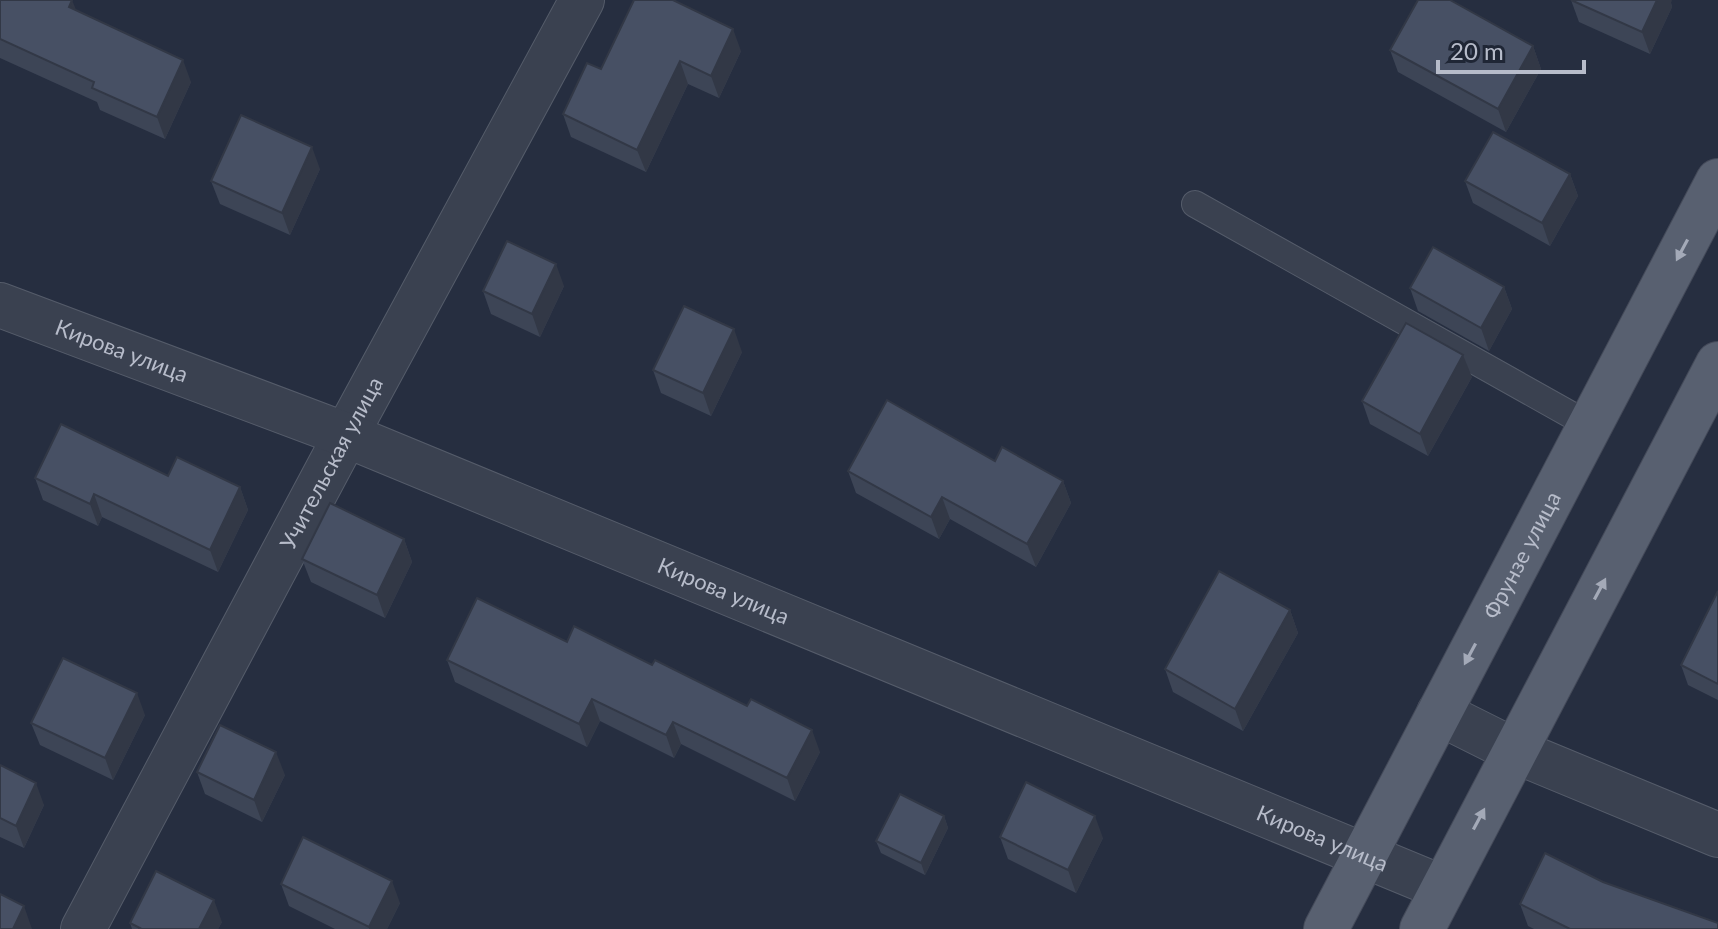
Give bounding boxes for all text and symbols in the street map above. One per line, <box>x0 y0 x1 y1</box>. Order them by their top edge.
scale bar <box>1438 24 1584 74</box>
text: 20 m <box>1450 36 1504 65</box>
one-way arrow <box>1675 238 1688 261</box>
street label: Кирова улица <box>52 313 192 387</box>
street label: Учительская улица <box>274 372 388 554</box>
street label: Фрунзе улица <box>1477 487 1566 623</box>
street label: Кирова улица <box>654 551 793 630</box>
one-way arrow <box>1593 578 1607 600</box>
one-way arrow <box>1463 642 1476 665</box>
street label: Кирова улица <box>1253 799 1392 877</box>
one-way arrow <box>1471 808 1485 830</box>

